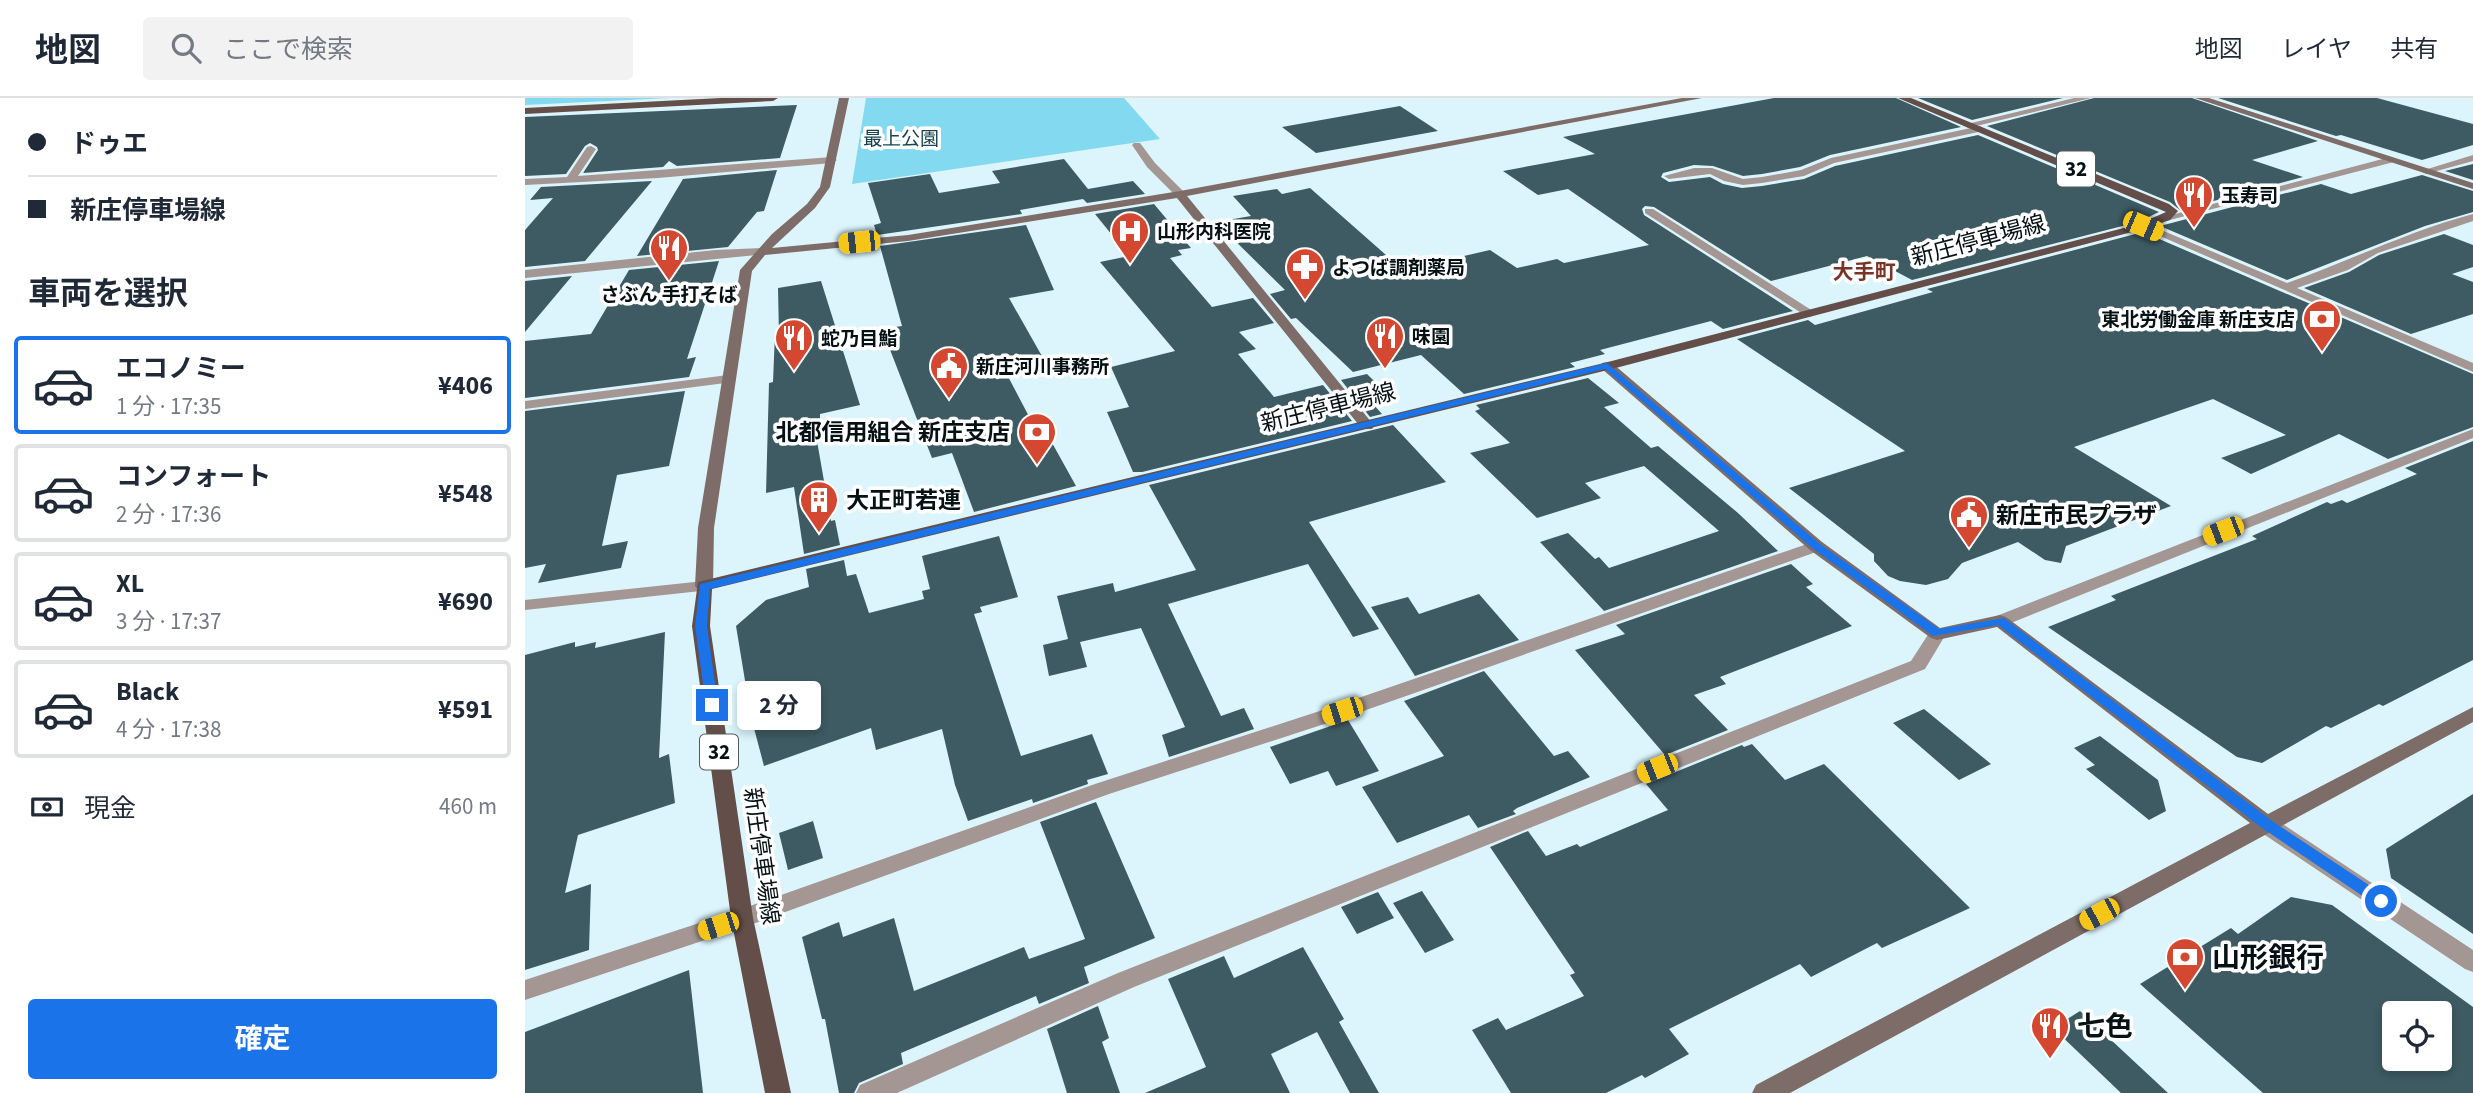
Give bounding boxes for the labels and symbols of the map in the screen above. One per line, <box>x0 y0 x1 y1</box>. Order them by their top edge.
park label: 最上公園 <box>863 126 939 153</box>
road number: 32 <box>2057 152 2095 186</box>
restaurant icon: 玉寿司 <box>2173 174 2215 229</box>
place label: 玉寿司 <box>2221 183 2278 210</box>
street label: 新庄停車場線 <box>1907 207 2049 274</box>
car <box>2120 208 2167 244</box>
hospital icon: 山形内科医院 <box>1109 210 1151 265</box>
place label: 山形内科医院 <box>1157 219 1271 246</box>
restaurant icon: さぶん 手打そば <box>648 227 690 282</box>
car <box>838 229 881 255</box>
pharmacy icon: よつば調剤薬局 <box>1284 246 1326 301</box>
place label: よつば調剤薬局 <box>1332 255 1465 282</box>
district label: 大手町 <box>1833 257 1896 287</box>
place label: さぶん 手打そば <box>601 282 737 309</box>
bank icon: 東北労働金庫 新庄支店 <box>2301 298 2343 353</box>
place label: 東北労働金庫 新庄支店 <box>2101 307 2295 334</box>
restaurant icon: 味園 <box>1364 315 1406 370</box>
restaurant icon: 蛇乃目鮨 <box>773 317 815 372</box>
place label: 味園 <box>1412 324 1450 351</box>
place label: 蛇乃目鮨 <box>821 326 897 353</box>
public building icon: 新庄河川事務所 <box>928 345 970 400</box>
place label: 新庄河川事務所 <box>976 354 1109 381</box>
street label: 新庄停車場線 <box>1257 375 1399 440</box>
bank icon: 北都信用組合 新庄支店 <box>1016 411 1058 466</box>
place label: 北都信用組合 新庄支店 <box>775 416 1010 449</box>
building icon: 大正町若連 <box>798 479 840 534</box>
place label: 大正町若連 <box>846 484 961 517</box>
public building icon: 新庄市民プラザ <box>1948 494 1990 549</box>
place label: 新庄市民プラザ <box>1996 499 2157 532</box>
car <box>2200 514 2247 548</box>
callout: 2 分 <box>737 680 821 730</box>
route end <box>696 689 728 721</box>
car <box>1319 695 1366 727</box>
road number: 32 <box>700 734 738 770</box>
car <box>1634 750 1681 786</box>
street label: 新庄停車場線 <box>736 785 787 927</box>
route start <box>2365 885 2397 917</box>
car <box>2076 895 2123 933</box>
car <box>695 910 742 942</box>
bank icon: 山形銀行 <box>2164 936 2206 991</box>
place label: 山形銀行 <box>2212 938 2324 978</box>
restaurant icon: 七色 <box>2029 1005 2071 1060</box>
place label: 七色 <box>2077 1007 2133 1047</box>

